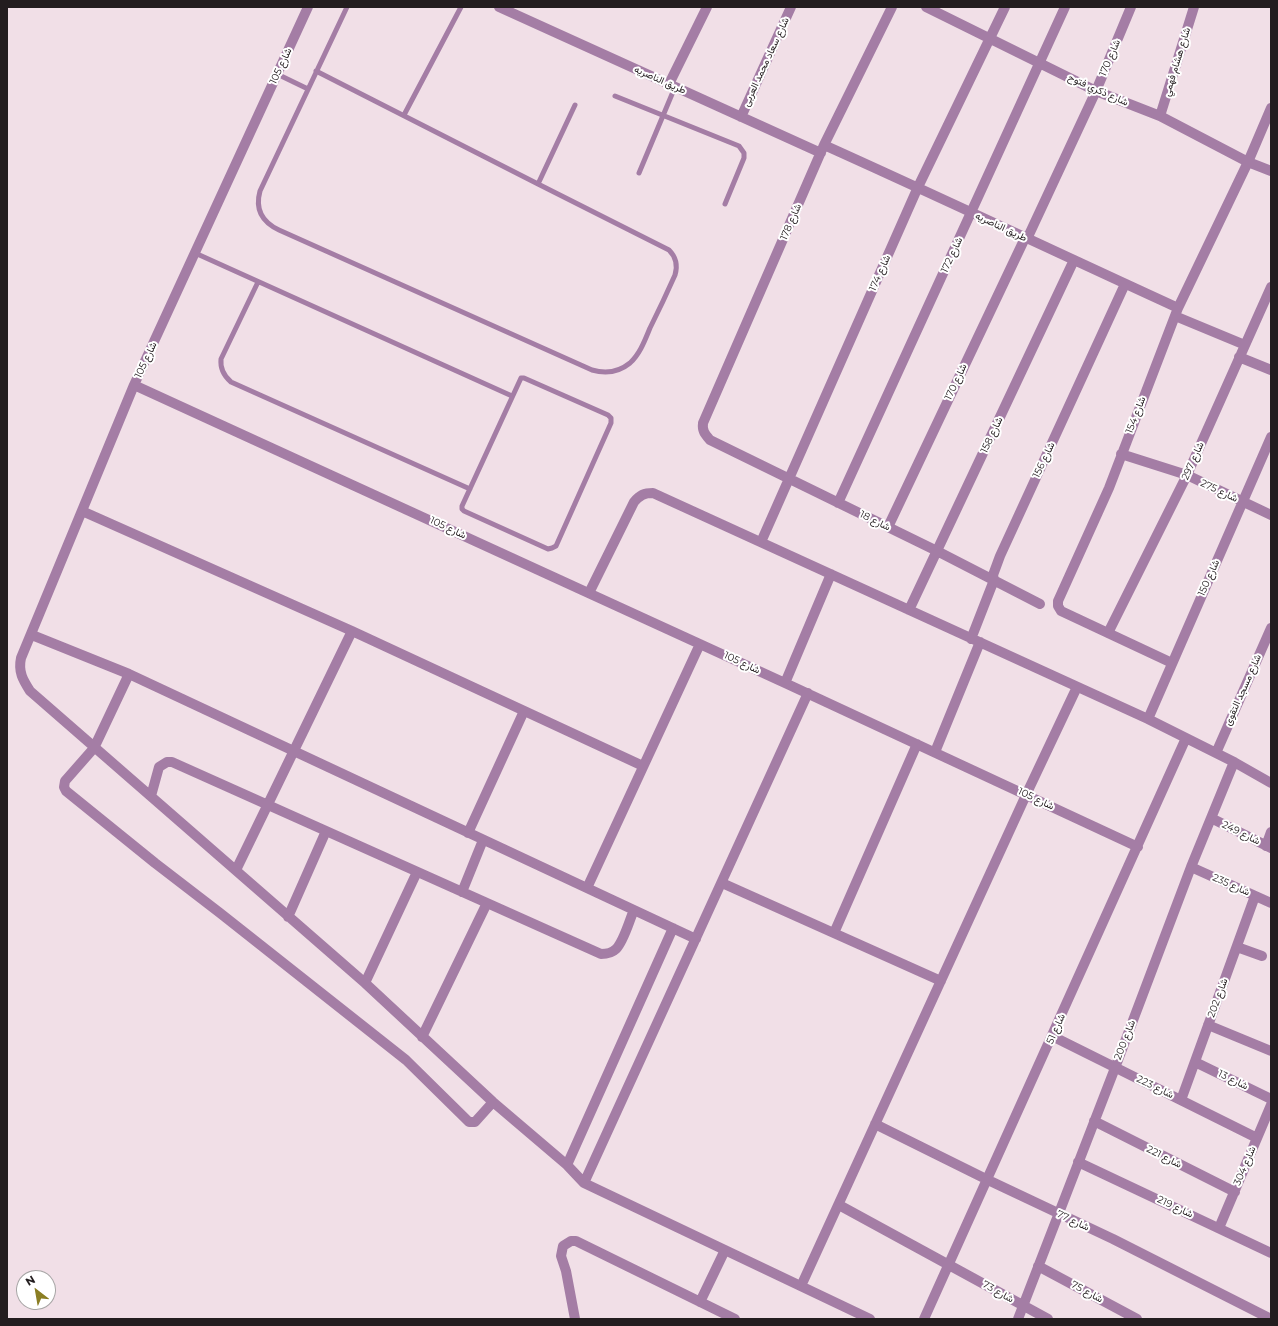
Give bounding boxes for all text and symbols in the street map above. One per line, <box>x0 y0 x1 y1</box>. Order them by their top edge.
street label: شارع سعاد محمد العربى <box>740 15 792 109</box>
street label: شارع هشام فهمي <box>1161 26 1193 98</box>
street label: شارع 170 <box>1097 38 1123 78</box>
street label: شارع 105 <box>267 46 295 86</box>
street label: طريق الناصريه <box>632 63 688 97</box>
street label: شارع ذكري فتوح <box>1066 71 1130 109</box>
street label: شارع 178 <box>778 202 804 242</box>
street label: طريق الناصريه <box>973 210 1029 244</box>
street label: شارع 172 <box>939 235 965 275</box>
street label: شارع 174 <box>867 253 893 293</box>
street label: شارع 105 <box>132 340 160 380</box>
street label: شارع 170 <box>942 362 970 402</box>
street label: شارع 154 <box>1123 395 1149 435</box>
street label: شارع 158 <box>978 415 1006 455</box>
street label: شارع 156 <box>1031 440 1057 480</box>
street label: شارع 297 <box>1179 440 1207 482</box>
street label: شارع 275 <box>1198 477 1240 505</box>
street label: شارع 18 <box>858 508 892 534</box>
street label: شارع 105 <box>428 514 468 542</box>
street label: شارع 150 <box>1196 558 1222 598</box>
street label: شارع 105 <box>722 649 762 677</box>
street label: شارع مسجد التقوى <box>1222 652 1264 728</box>
street label: شارع 105 <box>1016 785 1056 813</box>
street label: شارع 249 <box>1220 819 1262 847</box>
street label: شارع 235 <box>1210 871 1252 899</box>
street label: شارع 202 <box>1205 977 1231 1019</box>
street label: شارع 51 <box>1044 1012 1068 1046</box>
street label: شارع 200 <box>1112 1018 1138 1062</box>
street label: شارع 13 <box>1216 1068 1250 1092</box>
street label: شارع 223 <box>1135 1073 1175 1101</box>
street label: شارع 221 <box>1144 1143 1184 1171</box>
street label: شارع 304 <box>1231 1145 1259 1187</box>
street label: شارع 219 <box>1155 1194 1195 1220</box>
street label: شارع 77 <box>1055 1208 1091 1234</box>
north arrow <box>16 1270 56 1310</box>
text: N <box>23 1272 38 1289</box>
street label: شارع 73 <box>980 1278 1016 1306</box>
street label: شارع 75 <box>1069 1279 1105 1305</box>

